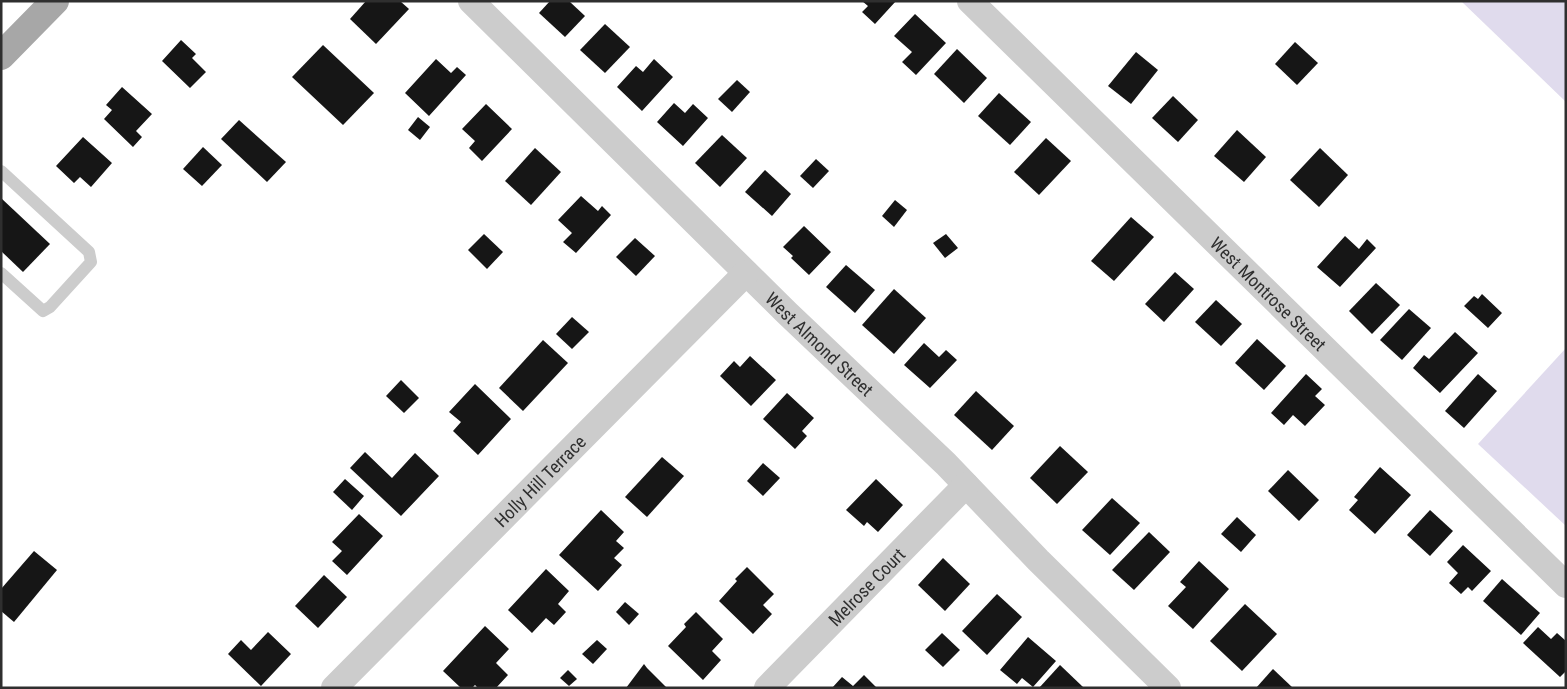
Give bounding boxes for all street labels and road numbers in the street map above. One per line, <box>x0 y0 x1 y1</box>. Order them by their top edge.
street label: West Montrose Street <box>1206 232 1331 355</box>
street label: West Almond Street <box>762 288 878 400</box>
street label: Holly Hill Terrace <box>490 431 590 531</box>
street label: Melrose Court <box>824 543 909 630</box>

